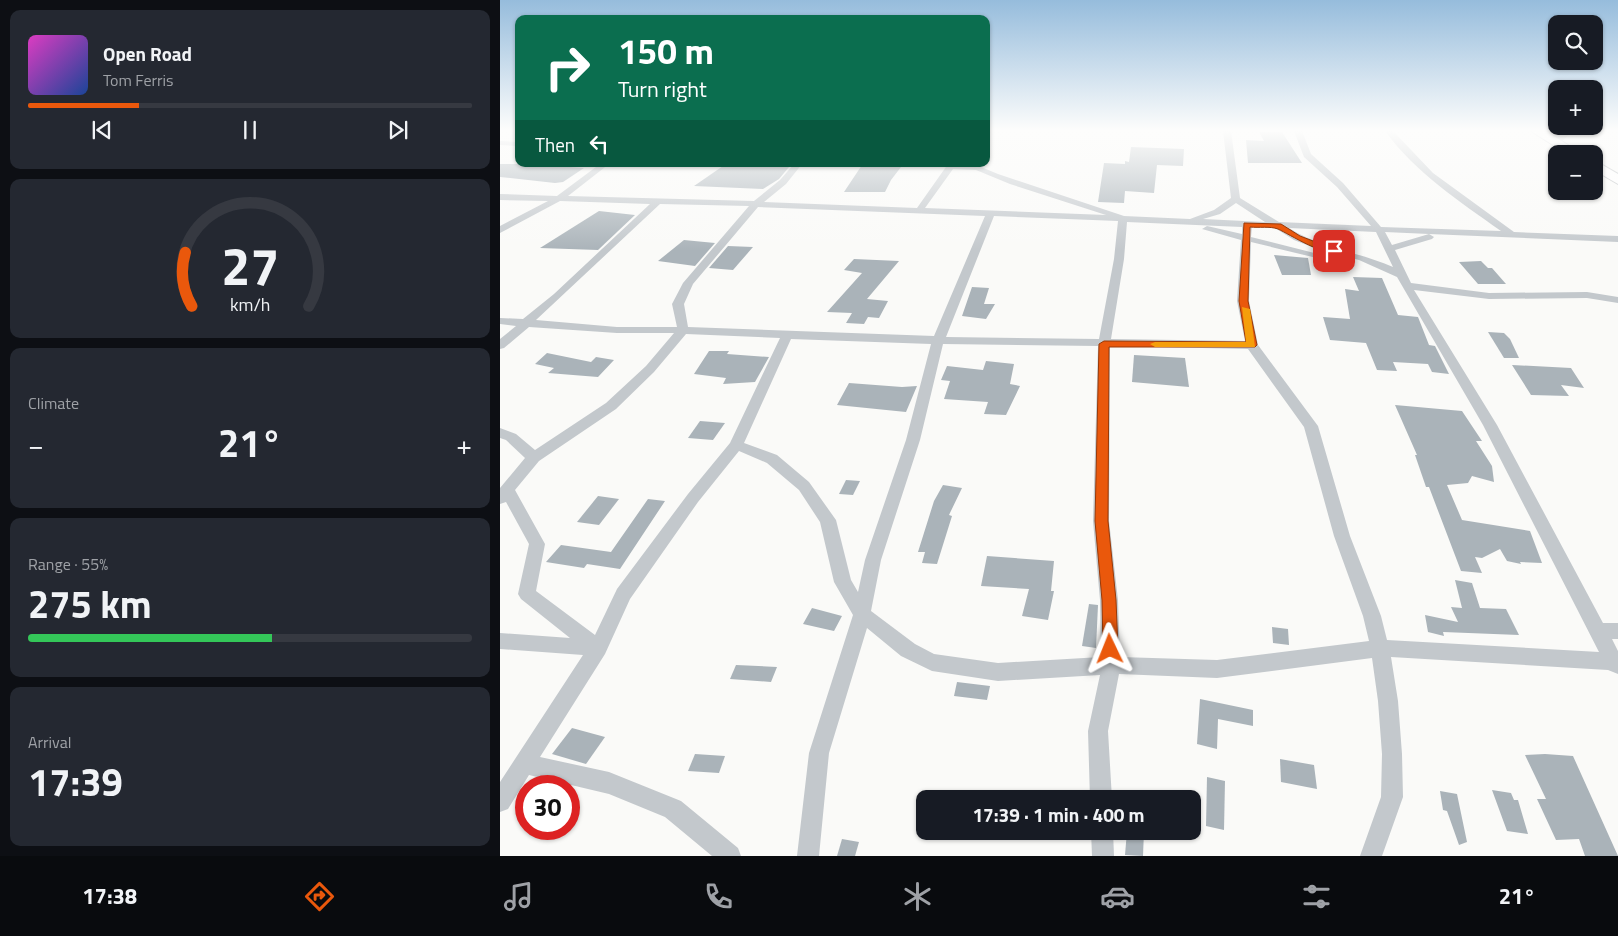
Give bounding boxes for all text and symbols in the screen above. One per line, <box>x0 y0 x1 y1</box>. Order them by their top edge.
map controls <box>1548 15 1603 200</box>
button: search <box>1548 15 1603 70</box>
text: 150 m <box>618 24 714 78</box>
icon: right <box>535 35 600 100</box>
text: Open Road <box>103 39 192 68</box>
text: Tom Ferris <box>103 68 174 92</box>
text: Turn right <box>618 72 707 106</box>
button: + <box>1548 80 1603 135</box>
icon: previous <box>88 116 116 144</box>
icon: pause <box>236 116 264 144</box>
icon: next <box>384 116 412 144</box>
text: Then <box>535 130 575 159</box>
icon: left <box>585 130 613 158</box>
button: − <box>1548 145 1603 200</box>
text: 27 <box>221 226 279 305</box>
pin <box>1313 230 1355 272</box>
icon: arrive <box>1320 237 1348 265</box>
text: km/h <box>230 291 270 318</box>
text: Climate <box>28 391 79 415</box>
text: 21° <box>218 414 282 472</box>
text: − <box>28 423 44 466</box>
text: + <box>456 423 472 466</box>
text: Range · 55% <box>28 552 108 576</box>
text: 275 km <box>28 575 152 633</box>
position arrow <box>1083 622 1135 674</box>
text: Arrival <box>28 730 71 754</box>
text: 17:39 <box>28 753 123 811</box>
speed limit sign: 30 <box>515 775 580 840</box>
text: 17:39 · 1 min · 400 m <box>972 800 1145 829</box>
text: 17:38 <box>82 879 137 913</box>
icon: directions <box>302 879 337 914</box>
icon: music <box>501 879 536 914</box>
icon: phone <box>701 879 736 914</box>
icon: climate <box>900 879 935 914</box>
icon: car <box>1100 879 1135 914</box>
icon: filters <box>1299 879 1334 914</box>
text: 21° <box>1499 879 1536 913</box>

